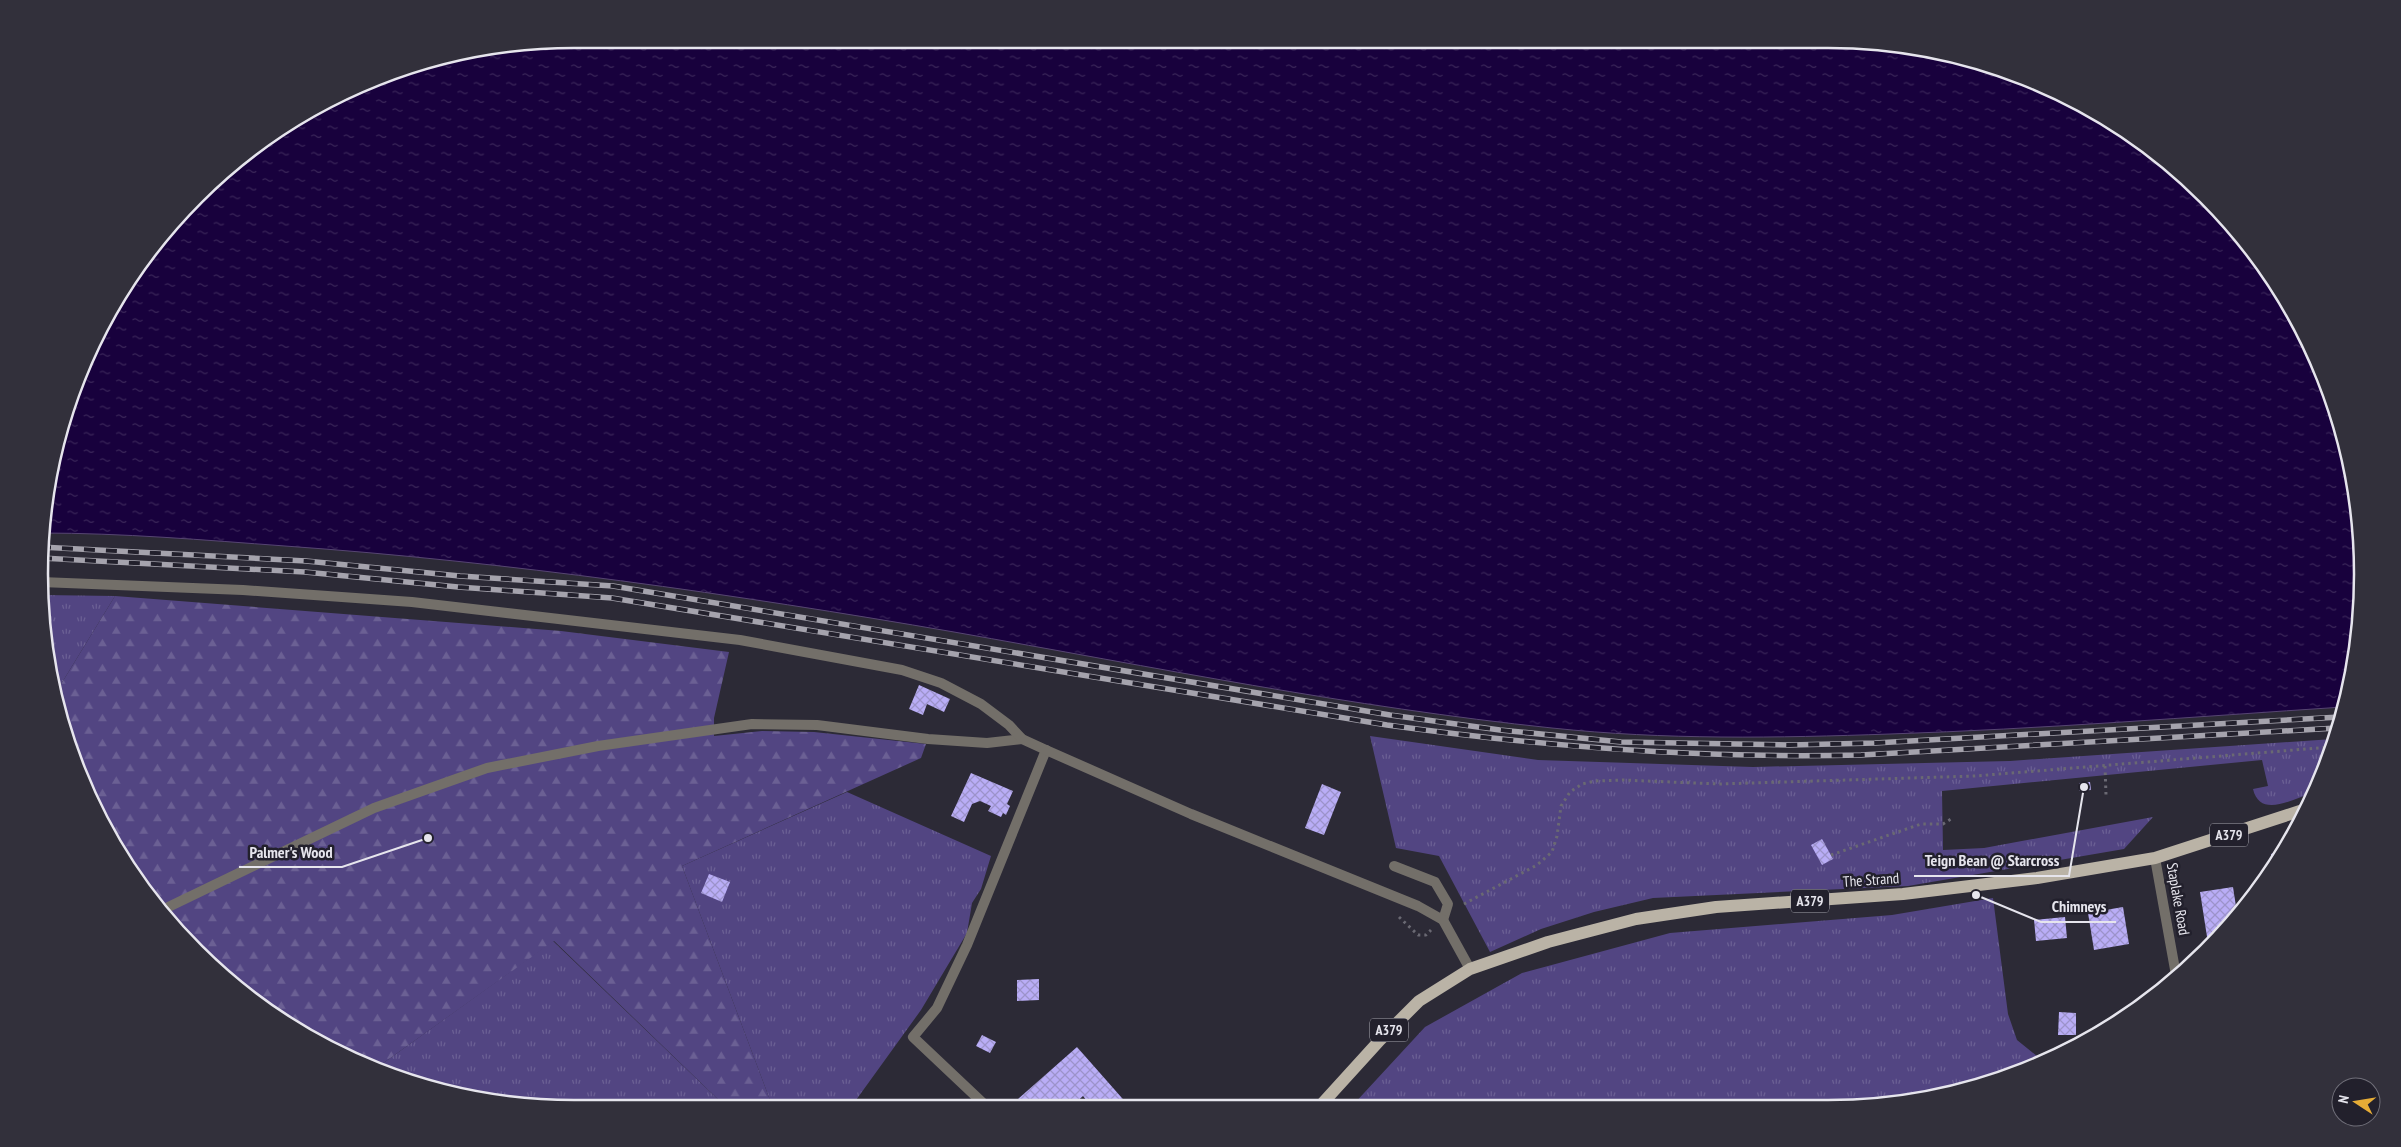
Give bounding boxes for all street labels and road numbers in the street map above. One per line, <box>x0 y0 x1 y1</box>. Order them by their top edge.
road number: A379 <box>2210 824 2248 846</box>
street label: Staplake Road <box>2163 861 2194 937</box>
street label: The Strand <box>1842 868 1900 891</box>
road number: A379 <box>1791 889 1829 912</box>
road number: A379 <box>1370 1018 1408 1042</box>

